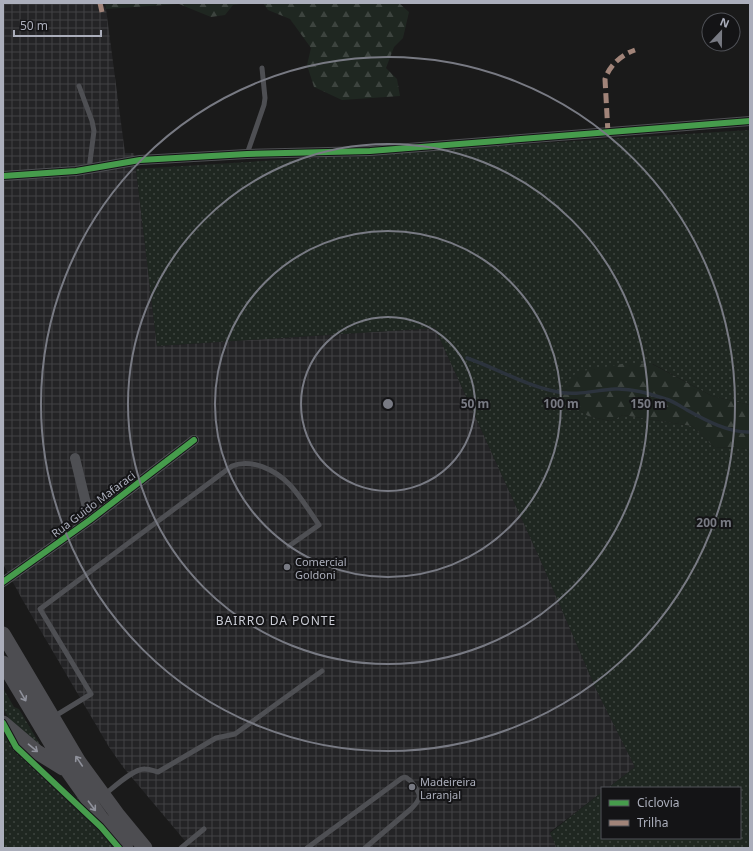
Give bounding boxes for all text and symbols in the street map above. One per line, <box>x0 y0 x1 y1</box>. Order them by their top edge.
scale bar <box>14 12 101 38</box>
north arrow <box>701 12 741 52</box>
text: N <box>718 14 732 31</box>
text: 50 m <box>20 17 48 34</box>
text: 50 m <box>461 395 489 412</box>
text: 100 m <box>543 395 579 412</box>
text: 150 m <box>630 395 666 412</box>
centre of rings <box>381 397 395 411</box>
street label: Rua Guido Mafaraci <box>48 468 138 540</box>
text: 200 m <box>696 514 732 531</box>
place label: Comercial Goldoni <box>295 554 347 582</box>
marker: Comercial Goldoni <box>282 562 292 572</box>
district label: BAIRRO DA PONTE <box>216 612 336 629</box>
one-way arrow <box>19 690 27 702</box>
one-way arrow <box>27 744 38 753</box>
one-way arrow <box>74 755 82 767</box>
place label: Madeireira Laranjal <box>420 774 476 802</box>
marker: Madeireira Laranjal <box>407 782 417 792</box>
legend <box>601 787 741 839</box>
text: Ciclovia <box>637 794 679 811</box>
one-way arrow <box>88 800 97 811</box>
text: Trilha <box>637 814 668 831</box>

